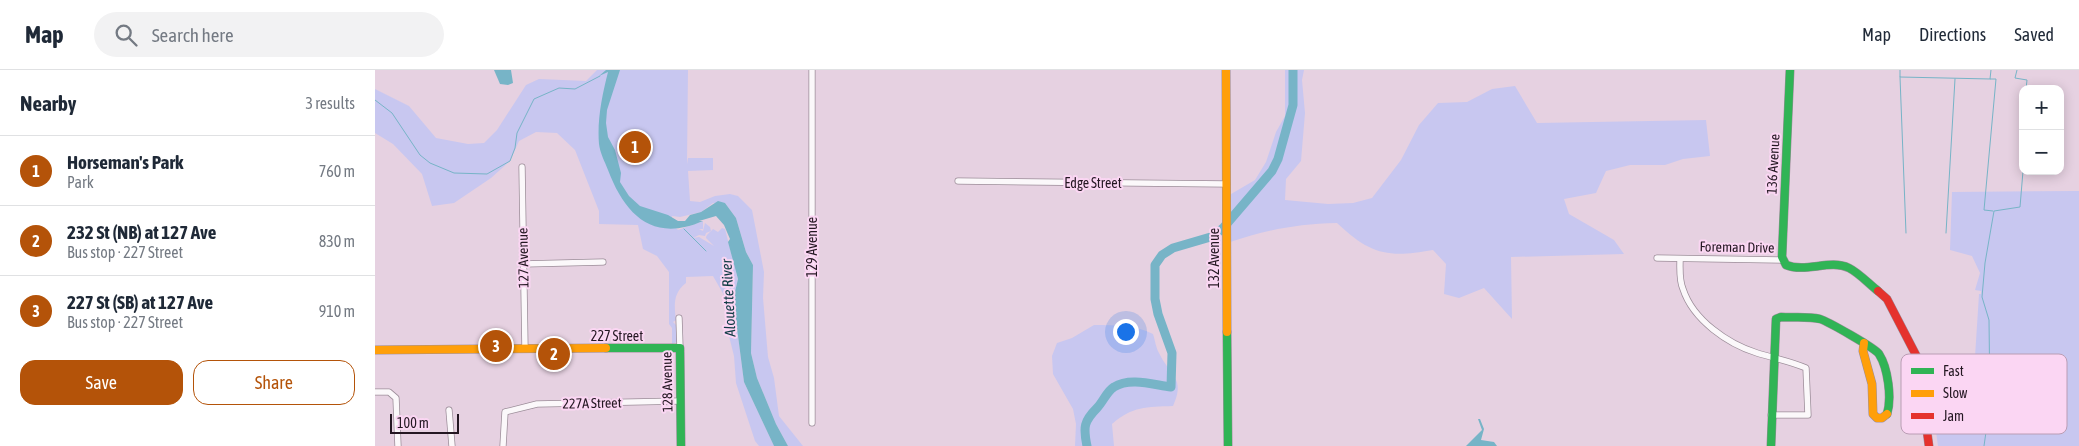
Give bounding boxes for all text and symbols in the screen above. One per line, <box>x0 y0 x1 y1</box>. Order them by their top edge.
search box <box>94 12 444 57</box>
text: Map <box>25 21 64 48</box>
icon: search <box>112 21 140 49</box>
text: Search here <box>152 24 234 46</box>
text: Map <box>1862 24 1891 45</box>
text: Directions <box>1919 24 1986 45</box>
text: Saved <box>2014 24 2054 45</box>
map controls <box>2019 85 2064 175</box>
button: + <box>2019 85 2064 130</box>
text: Nearby <box>20 91 76 115</box>
text: 3 results <box>305 94 355 112</box>
pin: 1 <box>619 128 651 166</box>
button: − <box>2019 130 2064 175</box>
street label: 136 Avenue <box>1763 133 1783 195</box>
text: Horseman's Park <box>67 151 183 173</box>
text: 1 <box>32 162 40 180</box>
text: 760 m <box>319 162 355 180</box>
text: Park <box>67 173 94 191</box>
street label: Edge Street <box>1064 175 1122 191</box>
street label: 129 Avenue <box>804 217 820 277</box>
text: 232 St (NB) at 127 Ave <box>67 221 216 243</box>
street label: 127 Avenue <box>514 228 532 288</box>
street label: 132 Avenue <box>1206 228 1222 288</box>
text: 2 <box>32 232 40 250</box>
text: 830 m <box>319 232 355 250</box>
street label: Foreman Drive <box>1699 238 1775 256</box>
text: Bus stop · 227 Street <box>67 243 183 261</box>
water label: Alouette River <box>717 258 739 338</box>
text: 227 St (SB) at 127 Ave <box>67 291 213 313</box>
text: 3 <box>32 302 40 320</box>
text: 910 m <box>319 302 355 320</box>
text: Bus stop · 227 Street <box>67 313 183 331</box>
your location <box>1113 319 1139 345</box>
pin: 3 <box>480 327 512 365</box>
street label: 227 Street <box>591 328 643 344</box>
pin: 2 <box>538 335 570 373</box>
street label: 128 Avenue <box>658 352 676 412</box>
legend <box>1901 354 2067 434</box>
button: Save <box>20 360 183 405</box>
button: Share <box>193 360 355 405</box>
text: Fast <box>1943 363 1964 379</box>
text: Slow <box>1943 385 1968 401</box>
street label: 227A Street <box>562 394 622 412</box>
text: Jam <box>1943 408 1964 424</box>
scale bar <box>390 411 459 434</box>
text: 100 m <box>397 415 429 431</box>

